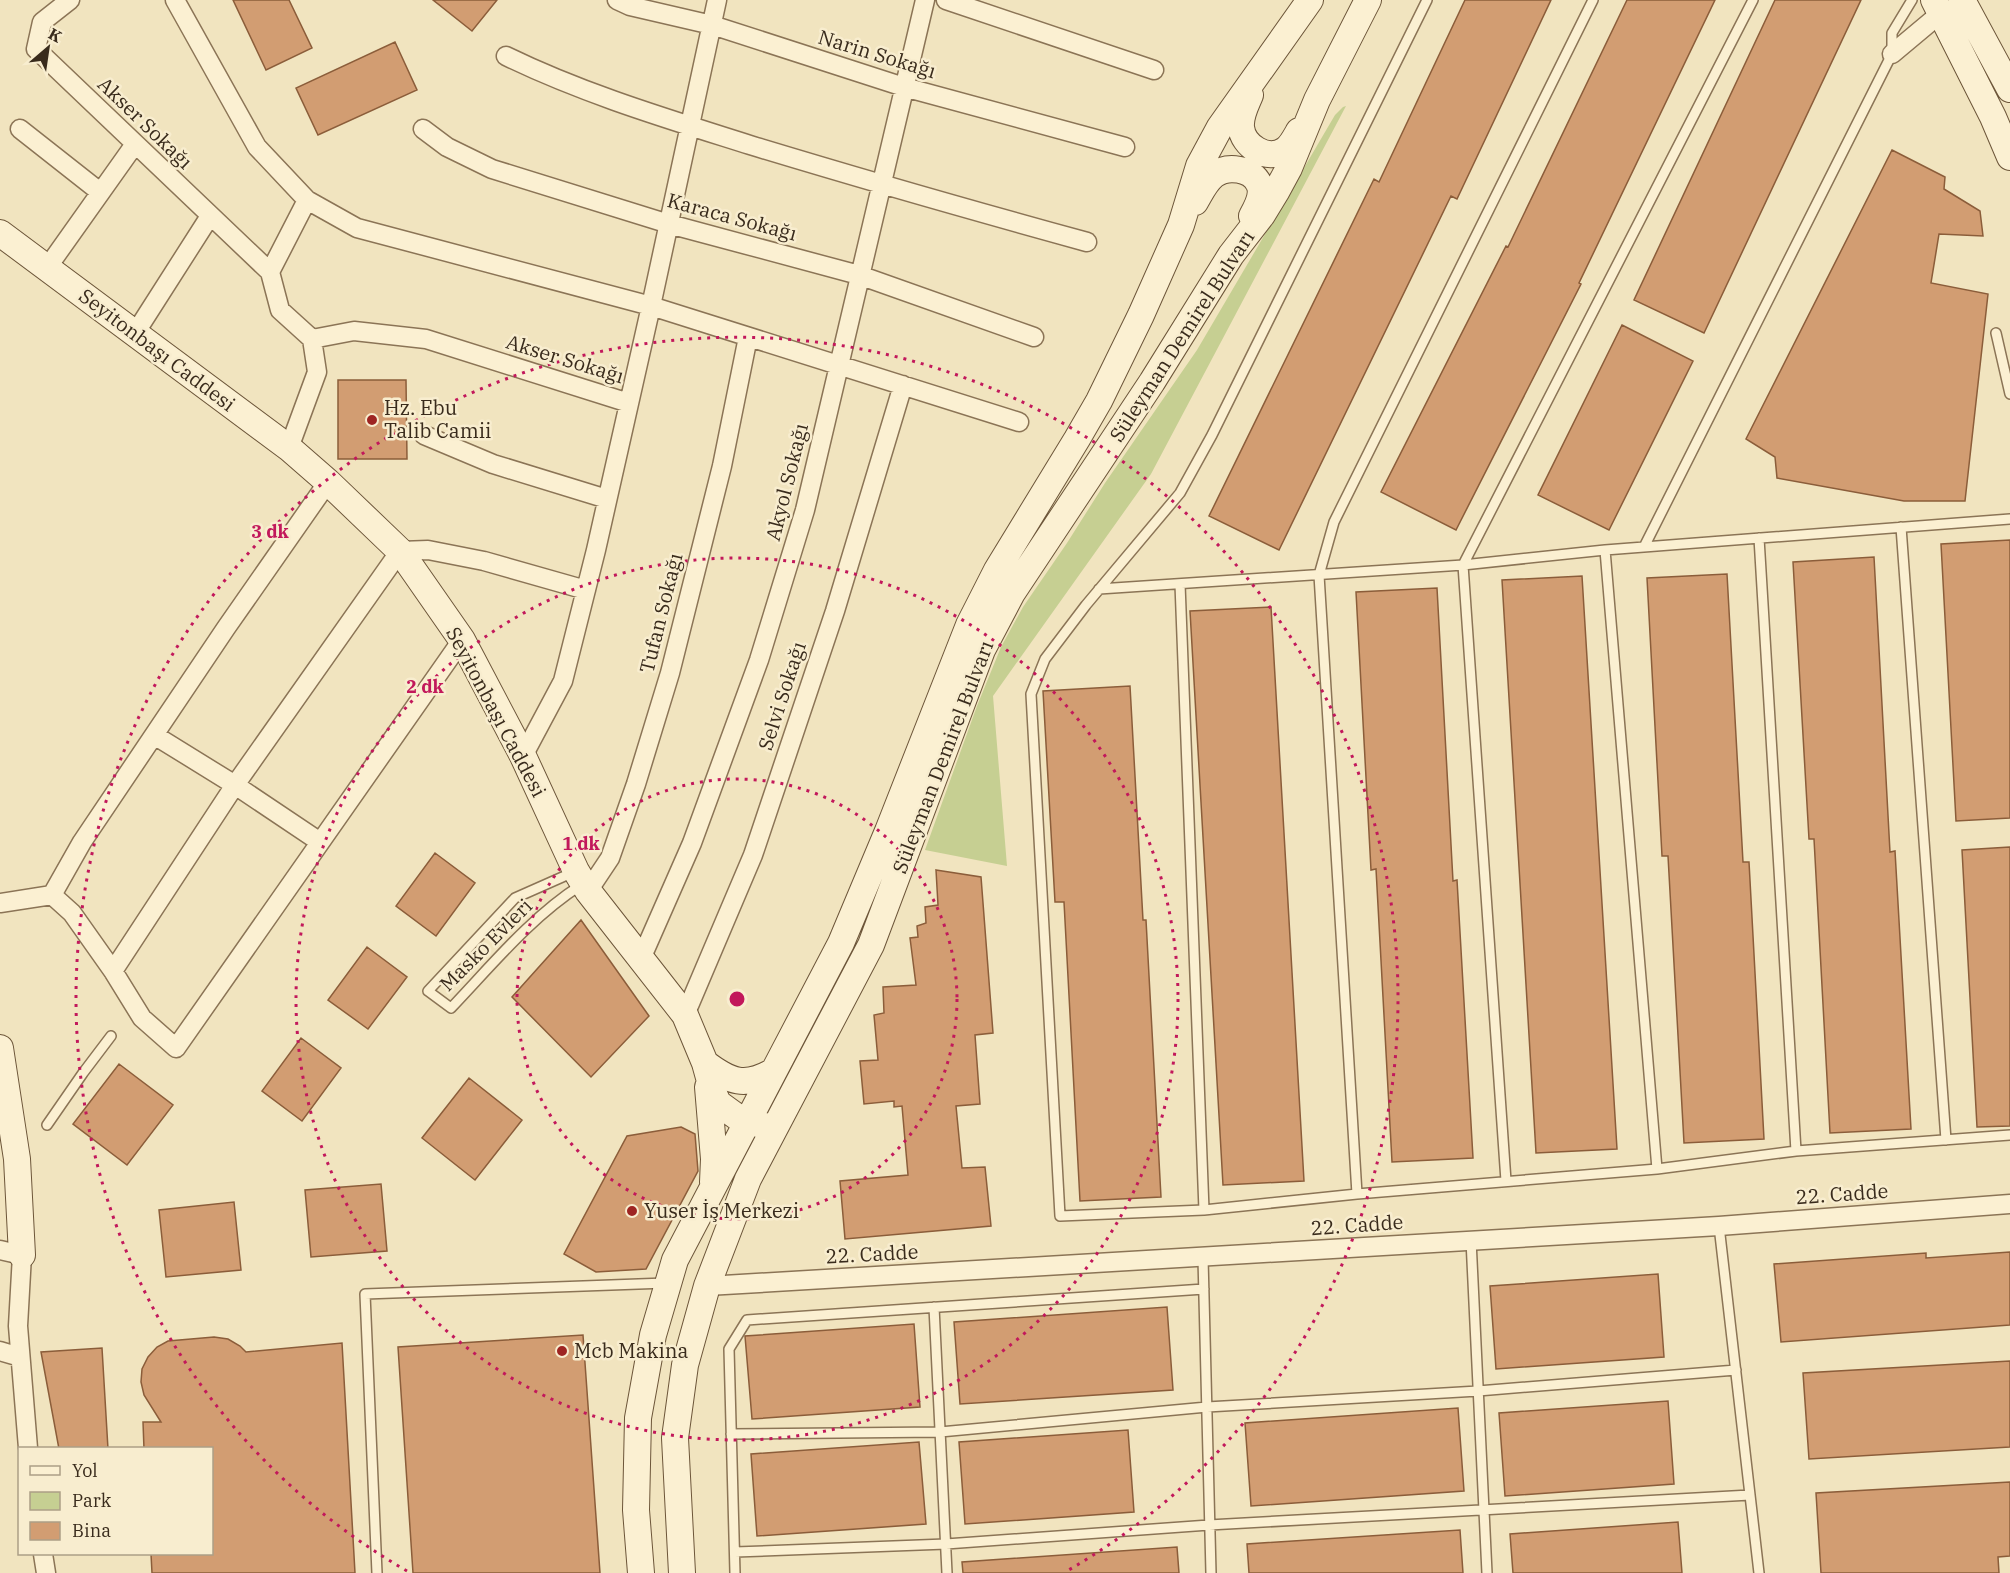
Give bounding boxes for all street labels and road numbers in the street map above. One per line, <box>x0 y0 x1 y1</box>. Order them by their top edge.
street label: Narin Sokağı <box>815 23 939 84</box>
street label: Akser Sokağı <box>92 71 199 175</box>
street label: Karaca Sokağı <box>664 186 800 247</box>
street label: Süleyman Demirel Bulvarı <box>1103 225 1260 447</box>
street label: Seyitonbaşı Caddesi <box>74 282 241 417</box>
street label: Akser Sokağı <box>503 328 627 389</box>
street label: Akyol Sokağı <box>759 420 814 544</box>
street label: Tufan Sokağı <box>633 550 688 676</box>
street label: Seyitonbaşı Caddesi <box>440 622 553 802</box>
street label: Süleyman Demirel Bulvarı <box>886 637 999 877</box>
street label: Selvi Sokağı <box>751 638 812 754</box>
street label: Masko Evleri <box>433 892 538 997</box>
street label: 22. Cadde <box>1795 1177 1889 1210</box>
street label: 22. Cadde <box>1310 1208 1404 1241</box>
street label: 22. Cadde <box>825 1238 919 1269</box>

